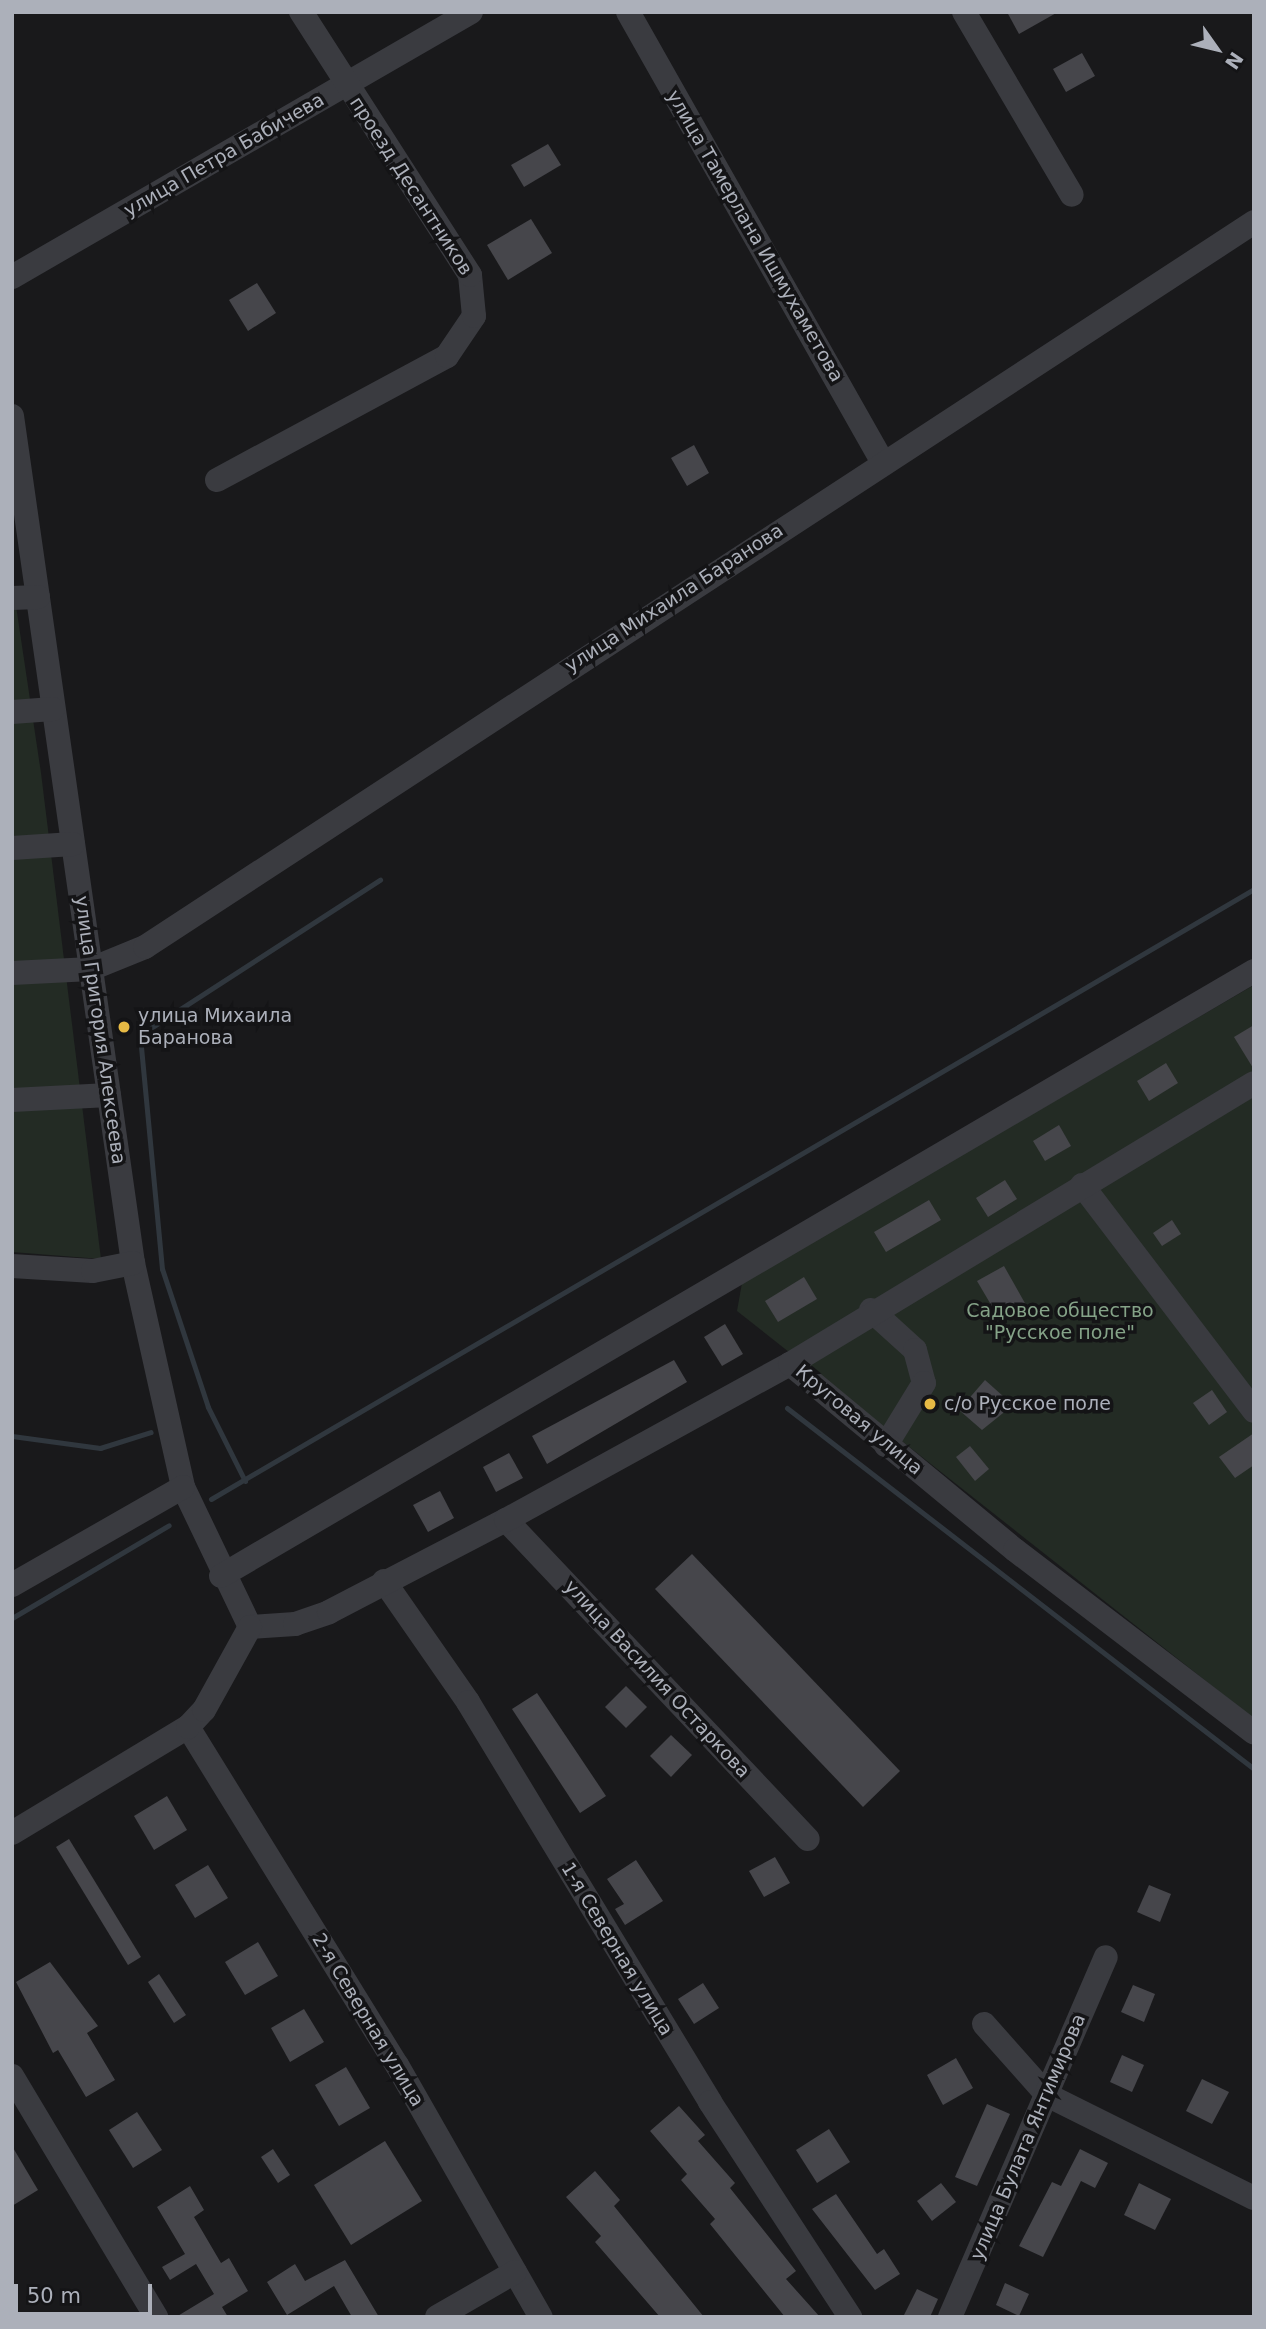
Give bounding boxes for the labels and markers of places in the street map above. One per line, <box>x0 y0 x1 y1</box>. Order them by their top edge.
place label: улица Михаила Баранова <box>138 1005 292 1049</box>
marker: улица Михаила Баранова <box>116 1019 132 1035</box>
place label: с/о Русское поле <box>944 1393 1111 1415</box>
marker: с/о Русское поле <box>922 1396 938 1412</box>

